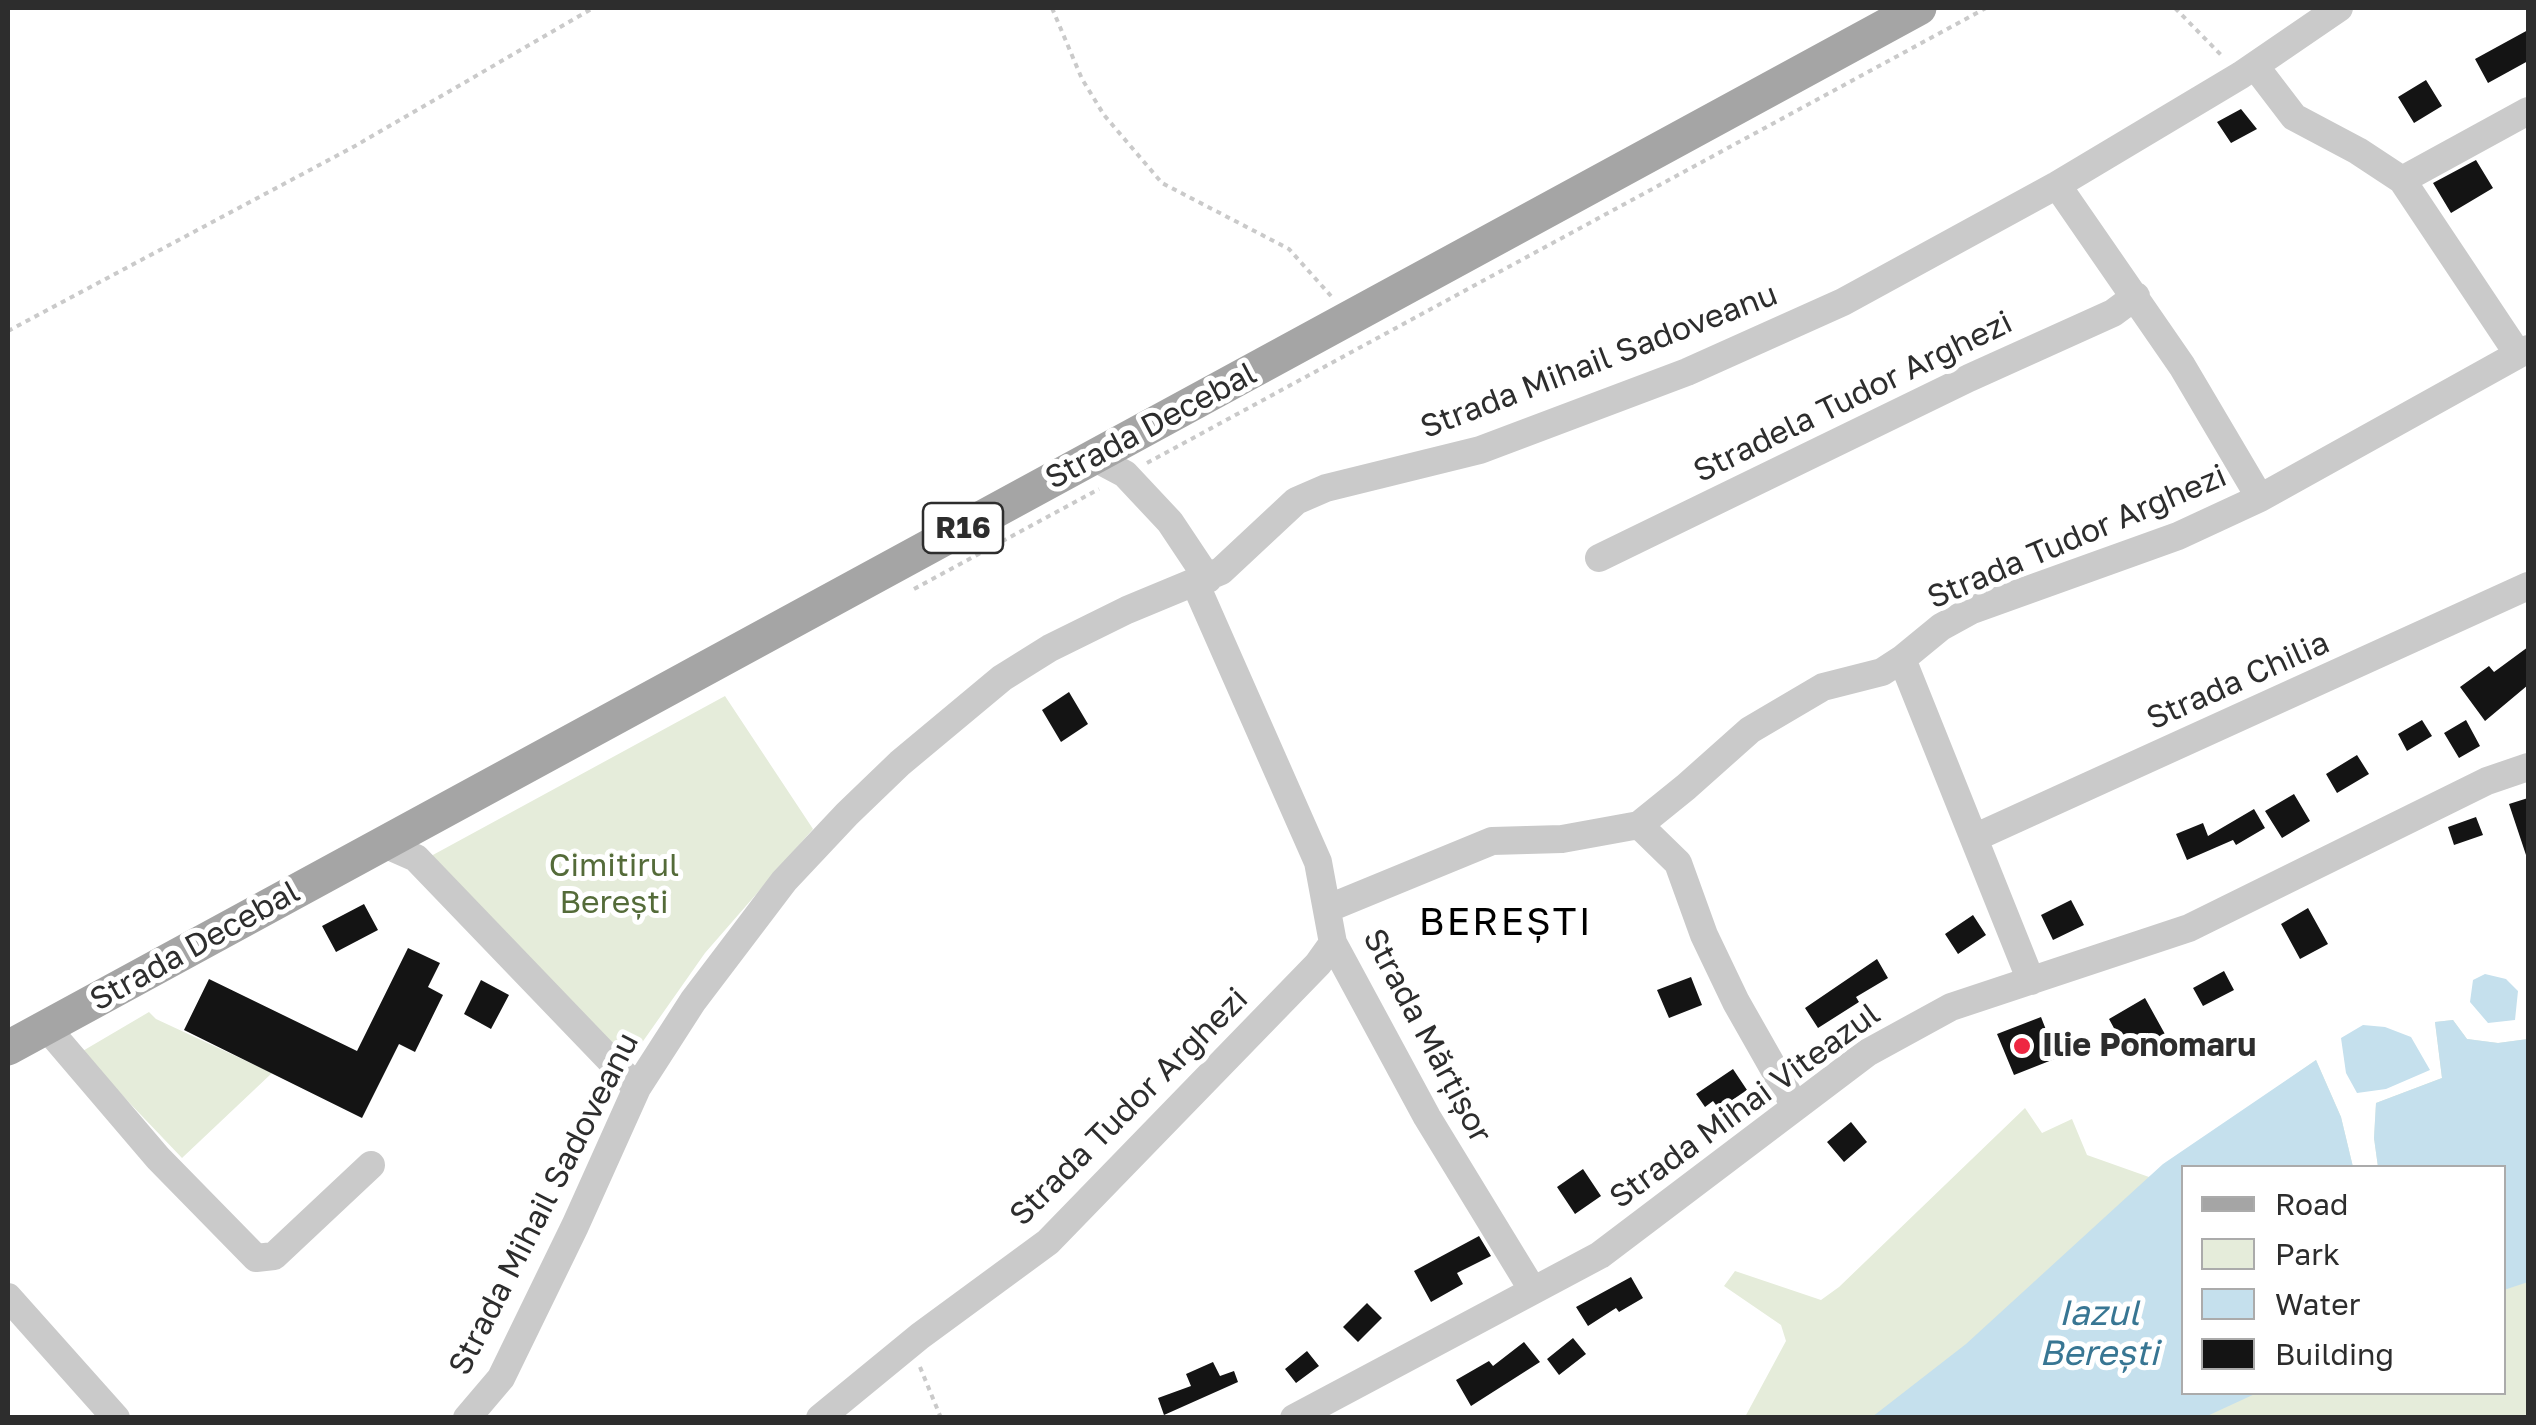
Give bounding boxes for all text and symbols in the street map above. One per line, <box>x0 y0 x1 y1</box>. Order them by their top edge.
street label: Strada Mihail Sadoveanu <box>1415 275 1783 447</box>
street label: Stradela Tudor Arghezi <box>1688 303 2018 491</box>
street label: Strada Decebal <box>1039 354 1263 498</box>
street label: Strada Tudor Arghezi <box>1922 457 2232 617</box>
road number: R16 <box>923 503 1003 553</box>
street label: Strada Chilia <box>2141 624 2335 738</box>
park label: Cimitirul Berești <box>549 847 679 922</box>
street label: Strada Decebal <box>84 873 306 1019</box>
district label: BEREȘTI <box>1419 900 1593 946</box>
street label: Strada Mărțișor <box>1354 922 1500 1150</box>
street label: Strada Tudor Arghezi <box>1002 980 1256 1234</box>
street label: Strada Mihai Viteazul <box>1602 995 1888 1217</box>
street label: Strada Mihail Sadoveanu <box>441 1026 647 1382</box>
place label: Ilie Ponomaru <box>2042 1027 2256 1065</box>
marker: Ilie Ponomaru <box>2011 1035 2033 1057</box>
legend <box>2181 1165 2506 1395</box>
text: Road <box>2275 1186 2349 1222</box>
text: Park <box>2275 1236 2340 1272</box>
text: Water <box>2275 1286 2360 1322</box>
water label: Iazul Berești <box>2039 1293 2159 1375</box>
text: Building <box>2275 1336 2394 1372</box>

